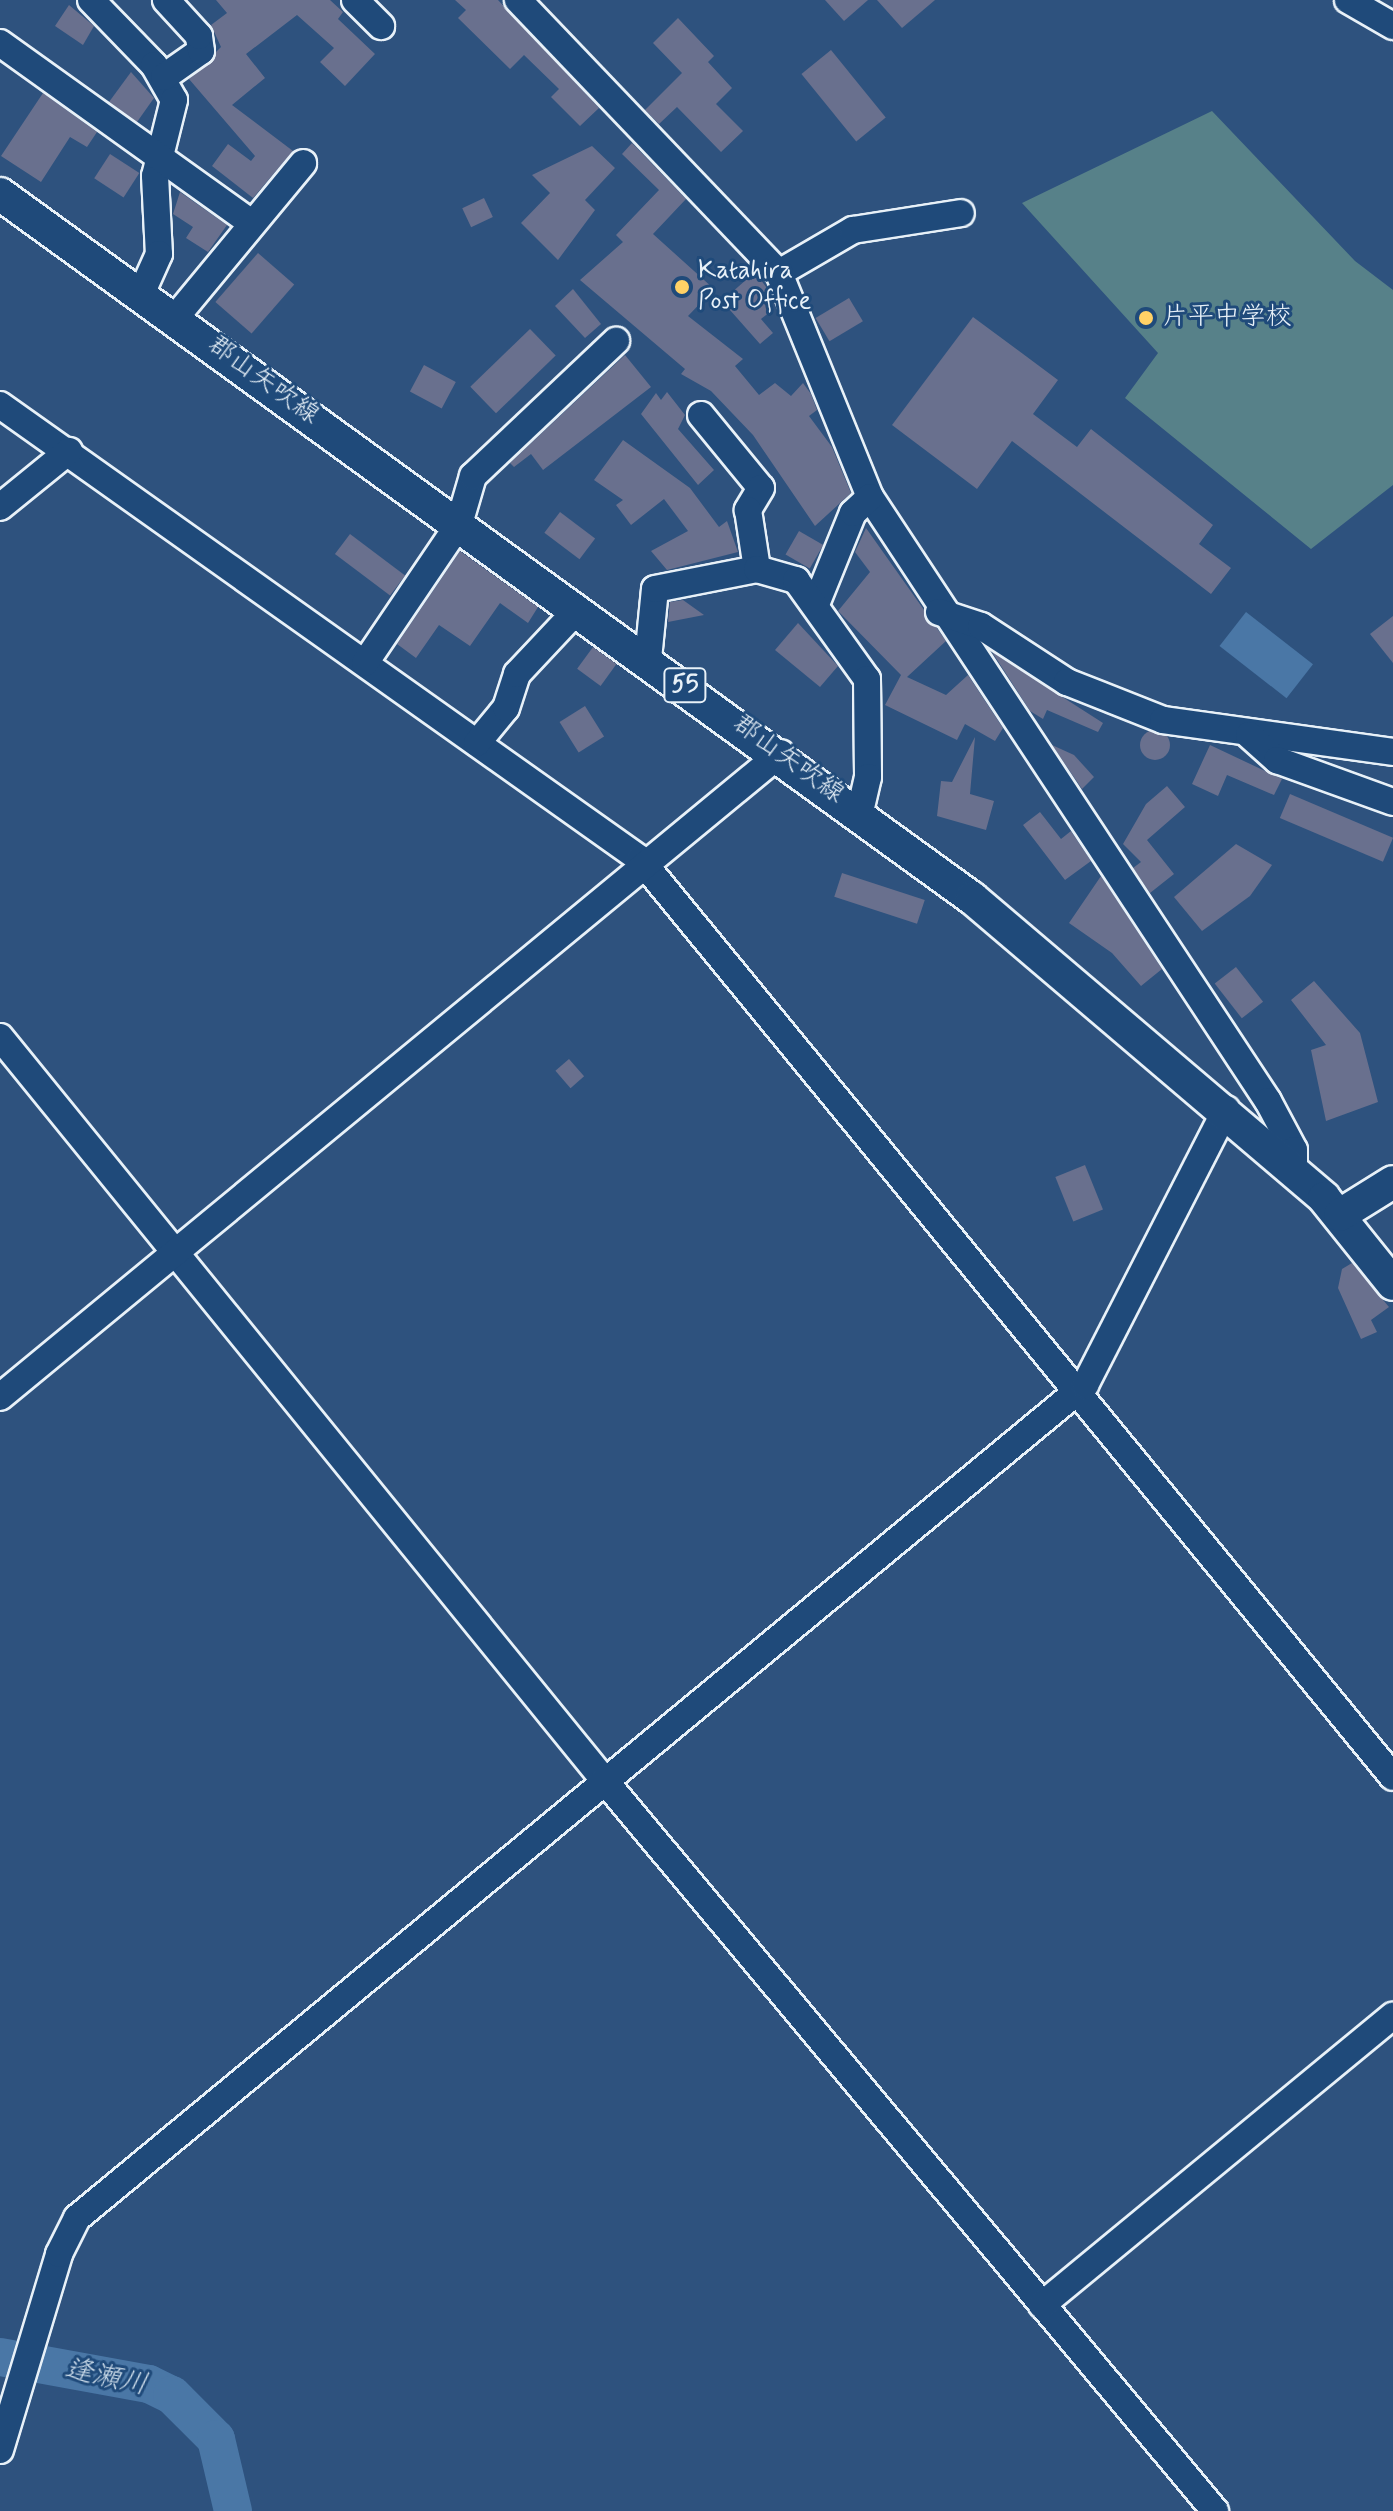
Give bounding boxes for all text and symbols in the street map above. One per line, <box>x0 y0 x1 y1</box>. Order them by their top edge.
place label: Katahira Post Office <box>698 256 811 318</box>
marker: Katahira Post Office <box>673 278 691 296</box>
place label: 片平中学校 <box>1162 302 1292 334</box>
marker: 片平中学校 <box>1137 309 1155 327</box>
street label: 郡山矢吹線 <box>201 330 325 432</box>
road number: 55 <box>663 665 707 705</box>
street label: 郡山矢吹線 <box>726 709 850 811</box>
water label: 逢瀬川 <box>61 2353 151 2403</box>

